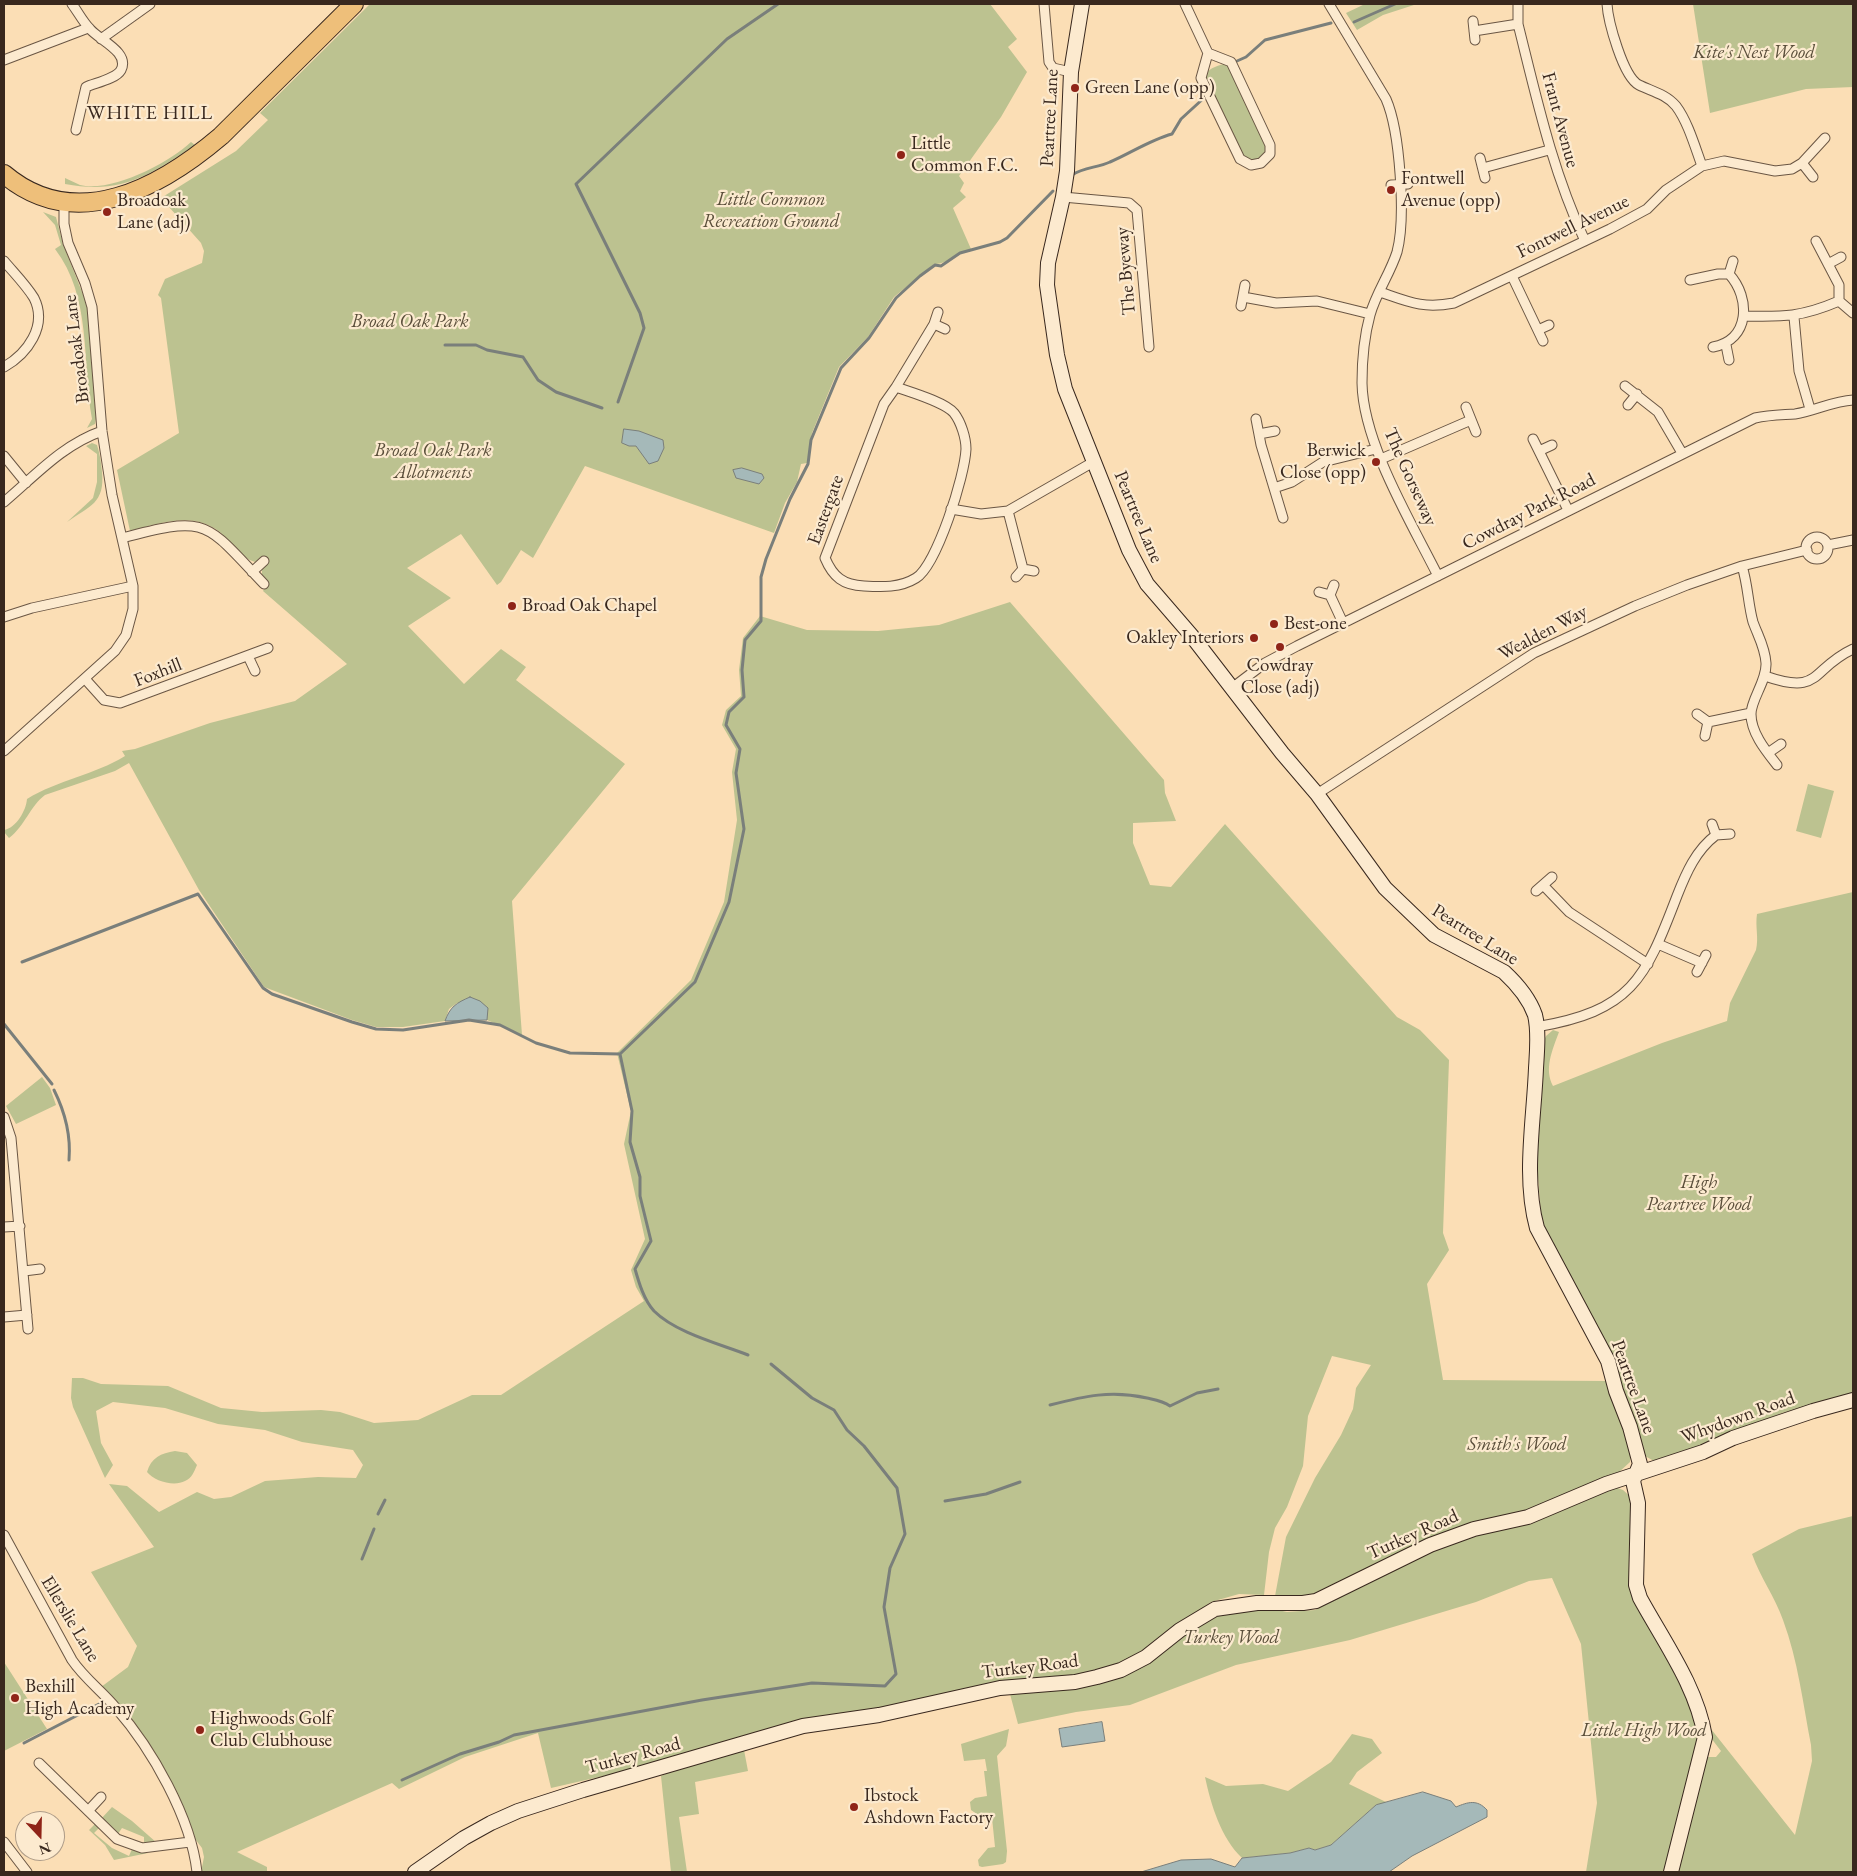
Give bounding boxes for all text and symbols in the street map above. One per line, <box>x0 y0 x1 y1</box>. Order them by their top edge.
park label: Kite's Nest Wood <box>1693 42 1815 64</box>
street label: Peartree Lane <box>1036 69 1064 167</box>
street label: Frant Avenue <box>1536 70 1584 170</box>
place label: Green Lane (opp) <box>1085 77 1215 99</box>
marker: Green Lane (opp) <box>1069 82 1081 94</box>
district label: WHITE HILL <box>86 102 214 126</box>
place label: Little Common F.C. <box>911 133 1018 177</box>
marker: Little Common F.C. <box>895 149 907 161</box>
place label: Fontwell Avenue (opp) <box>1401 168 1500 212</box>
marker: Fontwell Avenue (opp) <box>1385 184 1397 196</box>
park label: Little Common Recreation Ground <box>703 189 839 233</box>
place label: Broadoak Lane (adj) <box>117 190 190 234</box>
street label: Fontwell Avenue <box>1513 190 1633 264</box>
marker: Broadoak Lane (adj) <box>101 206 113 218</box>
street label: The Byeway <box>1111 226 1141 316</box>
street label: Broadoak Lane <box>59 293 95 405</box>
park label: Broad Oak Park <box>351 311 469 333</box>
street label: The Gorseway <box>1378 424 1442 530</box>
park label: Broad Oak Park Allotments <box>374 440 492 484</box>
place label: Berwick Close (opp) <box>1280 440 1366 484</box>
marker: Berwick Close (opp) <box>1370 456 1382 468</box>
street label: Peartree Lane <box>1108 468 1168 566</box>
street label: Cowdray Park Road <box>1459 469 1599 555</box>
street label: Eastergate <box>803 472 849 548</box>
place label: Broad Oak Chapel <box>522 595 657 617</box>
marker: Broad Oak Chapel <box>506 600 518 612</box>
street label: Wealden Way <box>1495 600 1591 666</box>
place label: Best-one <box>1284 613 1347 635</box>
marker: Best-one <box>1268 618 1280 630</box>
place label: Oakley Interiors <box>1126 627 1244 649</box>
marker: Oakley Interiors <box>1248 632 1260 644</box>
marker: Cowdray Close (adj) <box>1274 641 1286 653</box>
street label: Foxhill <box>131 653 185 693</box>
place label: Cowdray Close (adj) <box>1241 655 1319 699</box>
street label: Peartree Lane <box>1428 899 1522 971</box>
park label: High Peartree Wood <box>1646 1172 1752 1216</box>
street label: Peartree Lane <box>1606 1337 1660 1437</box>
street label: Whydown Road <box>1678 1387 1798 1449</box>
park label: Smith's Wood <box>1467 1434 1567 1456</box>
street label: Turkey Road <box>1364 1505 1462 1565</box>
street label: Ellerslie Lane <box>35 1572 105 1666</box>
park label: Turkey Wood <box>1183 1627 1279 1649</box>
street label: Turkey Road <box>980 1650 1080 1684</box>
place label: Bexhill High Academy <box>25 1676 134 1720</box>
marker: Bexhill High Academy <box>9 1692 21 1704</box>
place label: Highwoods Golf Club Clubhouse <box>210 1708 332 1752</box>
park label: Little High Wood <box>1581 1720 1707 1742</box>
marker: Highwoods Golf Club Clubhouse <box>194 1724 206 1736</box>
street label: Turkey Road <box>583 1732 683 1780</box>
place label: Ibstock Ashdown Factory <box>864 1785 993 1829</box>
marker: Ibstock Ashdown Factory <box>848 1801 860 1813</box>
north arrow <box>15 1811 65 1861</box>
text: N <box>37 1839 54 1859</box>

